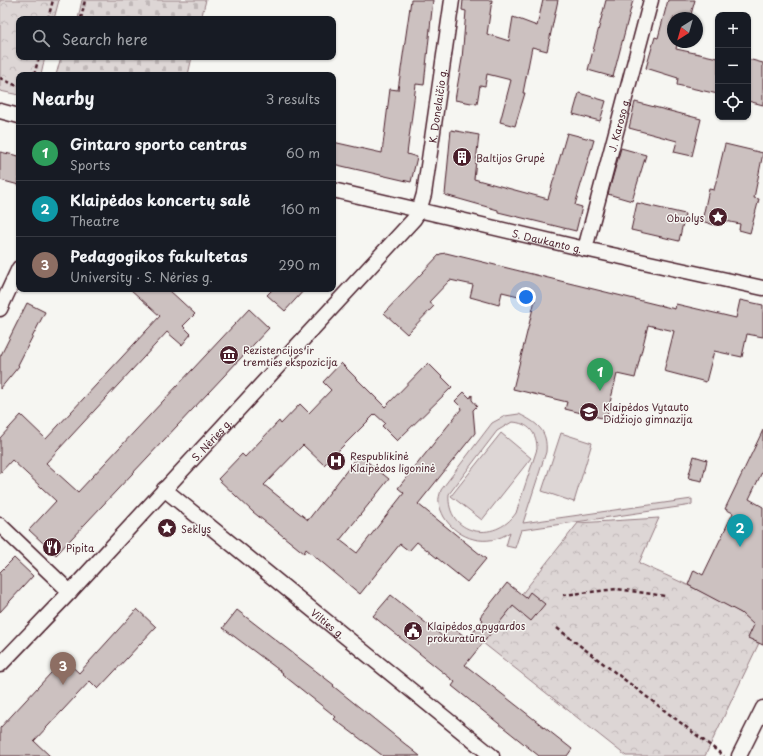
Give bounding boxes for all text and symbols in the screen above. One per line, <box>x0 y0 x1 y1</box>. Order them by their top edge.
north arrow <box>667 12 703 48</box>
map controls <box>715 12 751 120</box>
button: + <box>715 12 751 48</box>
search box <box>16 16 336 60</box>
icon: search <box>30 27 52 49</box>
text: Search here <box>62 27 148 50</box>
button: − <box>715 48 751 84</box>
street label: K. Donelaičio g. <box>424 67 450 144</box>
button: locate <box>715 84 751 120</box>
text: Nearby <box>32 85 94 111</box>
text: 3 results <box>266 89 320 108</box>
street label: J. Karoso g. <box>604 96 632 153</box>
text: Gintaro sporto centras <box>70 132 247 155</box>
text: 1 <box>42 143 48 162</box>
text: 60 m <box>286 143 320 162</box>
building icon: Baltijos Grupė <box>451 146 473 168</box>
place label: Baltijos Grupė <box>476 150 545 165</box>
text: Sports <box>70 155 110 174</box>
text: Klaipėdos koncertų salė <box>70 188 250 211</box>
text: 2 <box>40 199 50 218</box>
text: 160 m <box>281 199 320 218</box>
place icon: Obuolys <box>707 206 729 228</box>
place label: Obuolys <box>667 210 704 225</box>
text: Theatre <box>70 211 119 230</box>
street label: S. Daukanto g. <box>511 225 584 256</box>
text: Pedagogikos fakultetas <box>70 244 248 267</box>
text: 3 <box>41 255 49 274</box>
text: 290 m <box>279 255 320 274</box>
text: University · S. Nėries g. <box>70 267 213 286</box>
your location <box>516 287 536 307</box>
place label: Rezistencijos ir tremties ekspozicija <box>243 342 338 369</box>
museum icon: Rezistencijos ir tremties ekspozicija <box>218 344 240 366</box>
pin: 1 <box>587 358 613 391</box>
place label: Klaipėdos Vytauto Didžiojo gimnazija <box>603 399 693 426</box>
school or university icon: Klaipėdos Vytauto Didžiojo gimnazija <box>578 401 600 423</box>
street label: S. Nėries g. <box>187 415 234 464</box>
place label: Respublikinė Klaipėdos ligoninė <box>350 448 436 475</box>
hospital icon: Respublikinė Klaipėdos ligoninė <box>325 450 347 472</box>
pin: 2 <box>727 514 753 547</box>
place icon: Seklys <box>156 517 178 539</box>
place label: Seklys <box>181 521 212 536</box>
restaurant icon: Pipita <box>41 536 63 558</box>
place label: Pipita <box>66 540 95 555</box>
street label: Vilties g. <box>308 604 349 641</box>
place label: Klaipėdos apygardos prokuratūra <box>427 618 526 645</box>
public building icon: Klaipėdos apygardos prokuratūra <box>402 620 424 642</box>
pin: 3 <box>50 652 76 685</box>

